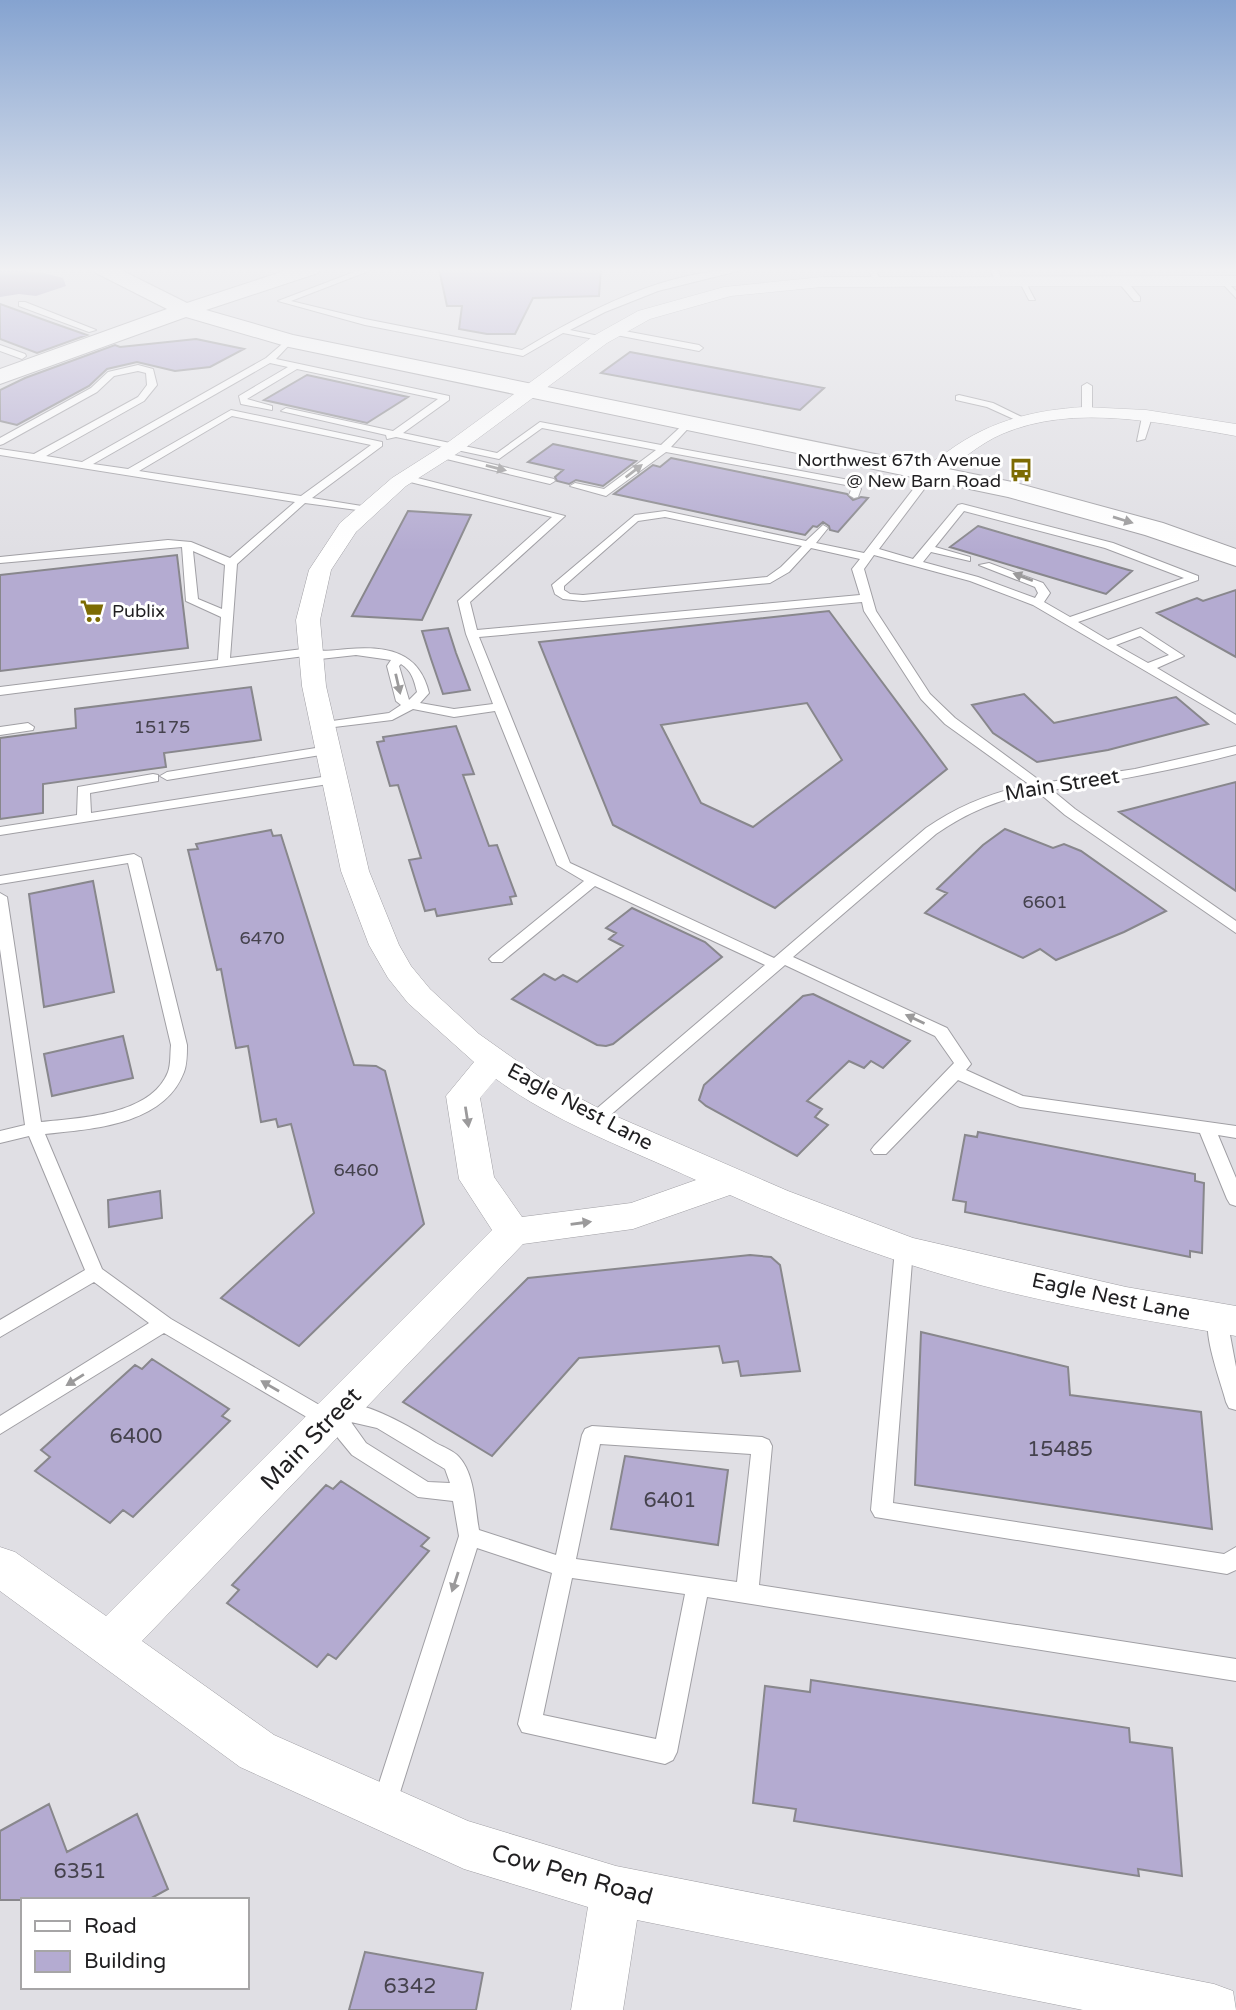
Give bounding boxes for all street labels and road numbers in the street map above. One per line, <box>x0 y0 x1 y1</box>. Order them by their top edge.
street label: Main Street <box>1003 764 1121 806</box>
street label: Eagle Nest Lane <box>503 1058 657 1156</box>
street label: Eagle Nest Lane <box>1029 1268 1193 1326</box>
street label: Main Street <box>255 1381 367 1497</box>
street label: Cow Pen Road <box>488 1838 656 1912</box>

